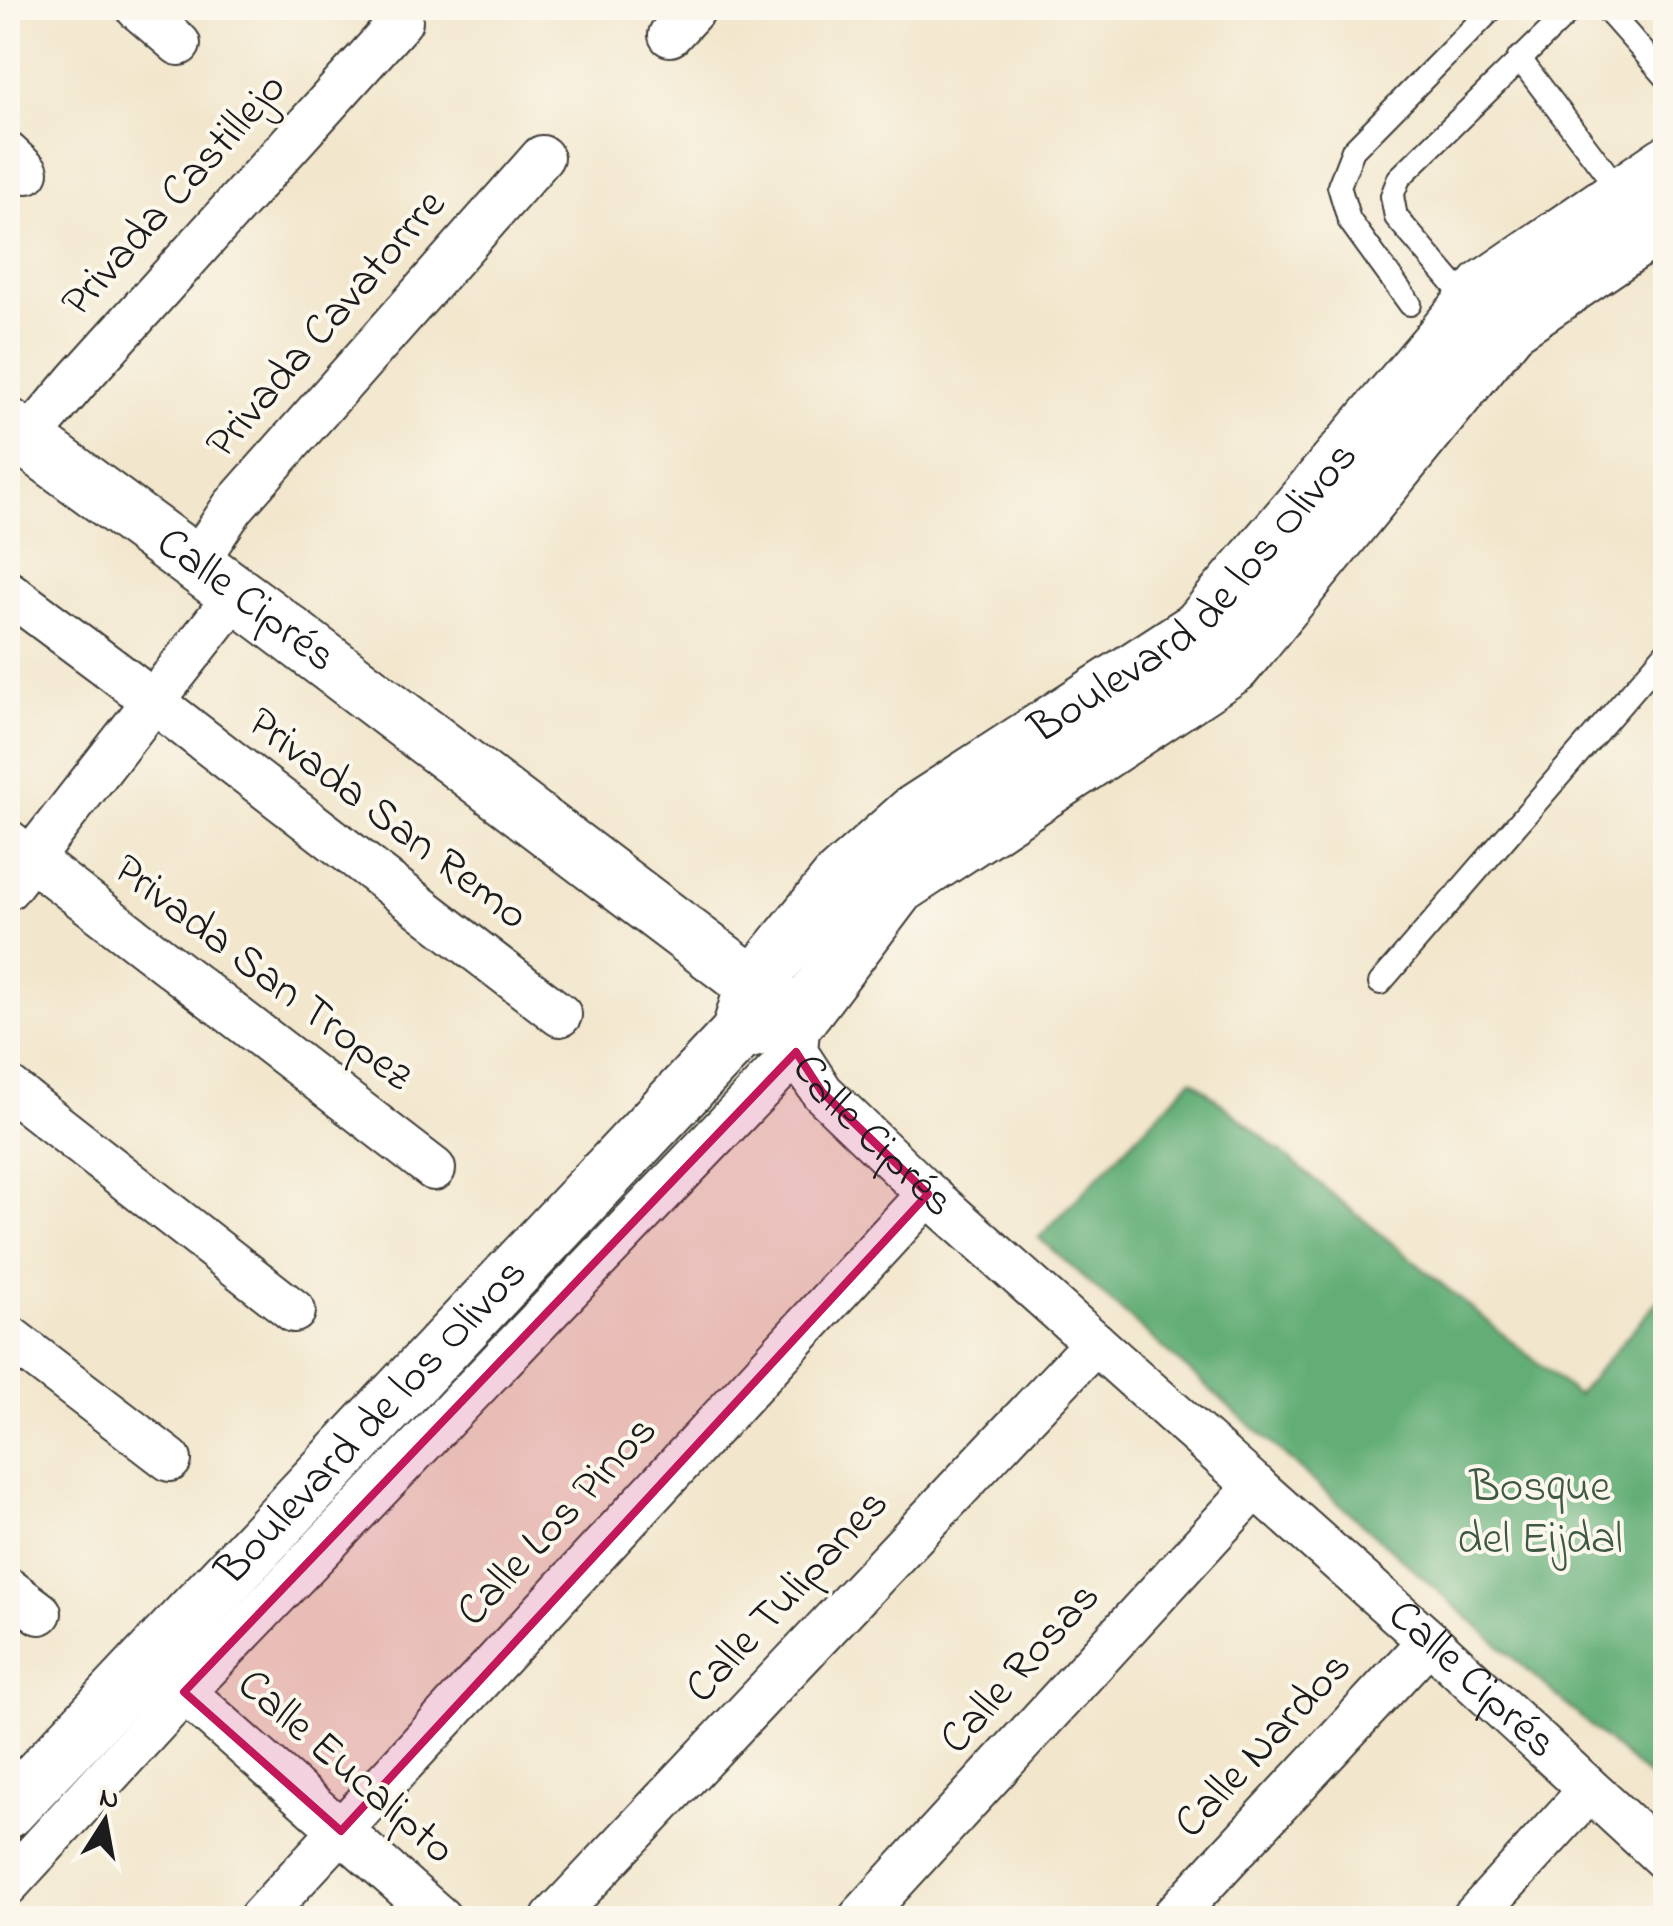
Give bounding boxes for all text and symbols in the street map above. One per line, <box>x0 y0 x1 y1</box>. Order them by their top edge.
street label: Privada Castillejo <box>47 58 303 334</box>
street label: Privada Cavatorrre <box>191 175 464 475</box>
street label: Boulevard de los Olivos <box>1016 427 1375 763</box>
street label: Calle Ciprés <box>142 512 349 690</box>
street label: Privada San Remo <box>232 692 542 948</box>
street label: Privada San Tropez <box>98 839 426 1109</box>
street label: Calle Ciprés <box>773 1041 968 1235</box>
street label: Boulevard de los Olivos <box>200 1243 544 1602</box>
street label: Calle Los Pinos <box>442 1401 674 1643</box>
park label: Bosque del Eijdal <box>1457 1456 1623 1574</box>
street label: Calle Tulipanes <box>670 1474 906 1720</box>
street label: Calle Rosas <box>925 1567 1117 1771</box>
street label: Calle Ciprés <box>1372 1585 1571 1776</box>
street label: Calle Nardos <box>1159 1637 1369 1855</box>
street label: Calle Eucalipto <box>221 1654 469 1882</box>
north arrow <box>55 1771 155 1871</box>
text: N <box>96 1778 122 1822</box>

